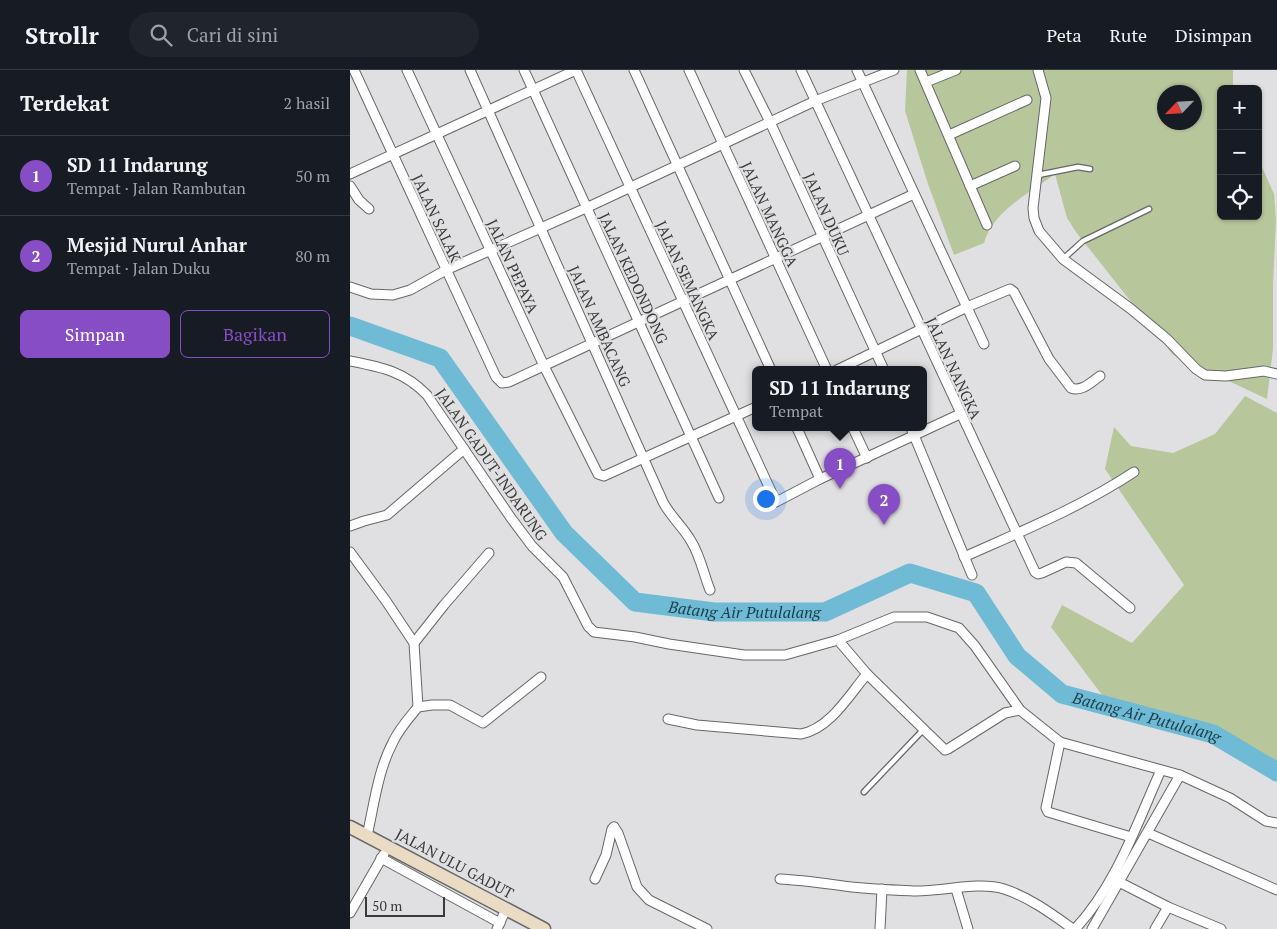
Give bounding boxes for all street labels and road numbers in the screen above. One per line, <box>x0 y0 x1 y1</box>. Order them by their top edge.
street label: JALAN MANGGA <box>737 158 803 270</box>
street label: JALAN DUKU <box>800 169 854 259</box>
street label: JALAN SALAK <box>408 171 466 266</box>
street label: JALAN KEDONDONG <box>595 209 673 347</box>
street label: JALAN PEPAYA <box>483 216 544 317</box>
street label: JALAN SEMANGKA <box>652 217 725 344</box>
street label: JALAN AMBACANG <box>564 262 636 390</box>
street label: JALAN NANGKA <box>922 314 987 423</box>
street label: JALAN GADUT-INDARUNG <box>432 384 553 545</box>
street label: JALAN ULU GADUT <box>392 823 518 903</box>

